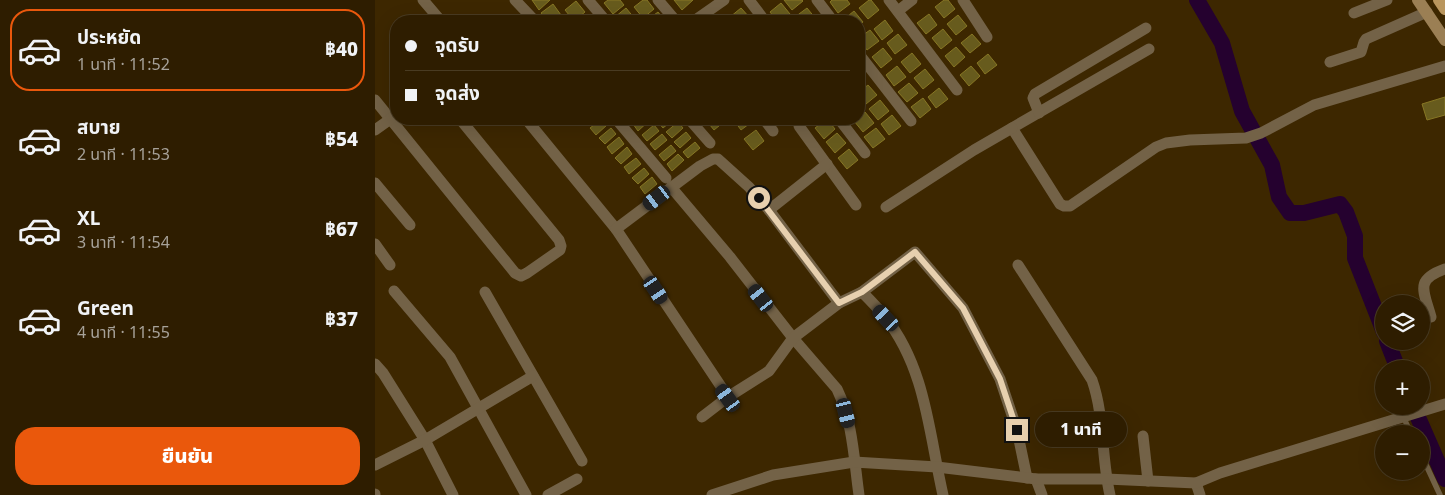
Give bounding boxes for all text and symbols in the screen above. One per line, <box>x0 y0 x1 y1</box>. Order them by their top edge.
text: ประหยัด <box>77 24 141 50</box>
icon: car <box>17 28 62 73</box>
text: จุดรับ <box>435 32 480 58</box>
text: ฿40 <box>325 36 358 62</box>
text: 1 นาที · 11:52 <box>77 53 170 75</box>
text: จุดส่ง <box>435 80 480 106</box>
text: สบาย <box>77 114 121 140</box>
icon: car <box>17 118 62 163</box>
text: ฿54 <box>325 126 358 152</box>
text: 2 นาที · 11:53 <box>77 143 170 165</box>
car <box>640 183 673 213</box>
route start <box>748 187 770 209</box>
text: XL <box>77 205 100 231</box>
icon: car <box>17 208 62 253</box>
text: ฿67 <box>325 216 358 242</box>
text: 3 นาที · 11:54 <box>77 231 170 253</box>
car <box>641 273 670 307</box>
car <box>745 282 776 314</box>
text: Green <box>77 295 134 321</box>
map controls <box>1375 295 1430 480</box>
button: layers <box>1375 295 1430 350</box>
icon: car <box>17 298 62 343</box>
car <box>870 302 901 334</box>
text: ฿37 <box>325 306 358 332</box>
text: 4 นาที · 11:55 <box>77 321 170 343</box>
button: + <box>1375 360 1430 415</box>
car <box>713 381 742 415</box>
car <box>835 397 856 429</box>
callout: 1 นาที <box>1035 412 1127 448</box>
text: 1 นาที <box>1060 418 1102 440</box>
route end <box>1006 419 1028 441</box>
button: − <box>1375 425 1430 480</box>
button: ยืนยัน <box>15 427 360 485</box>

